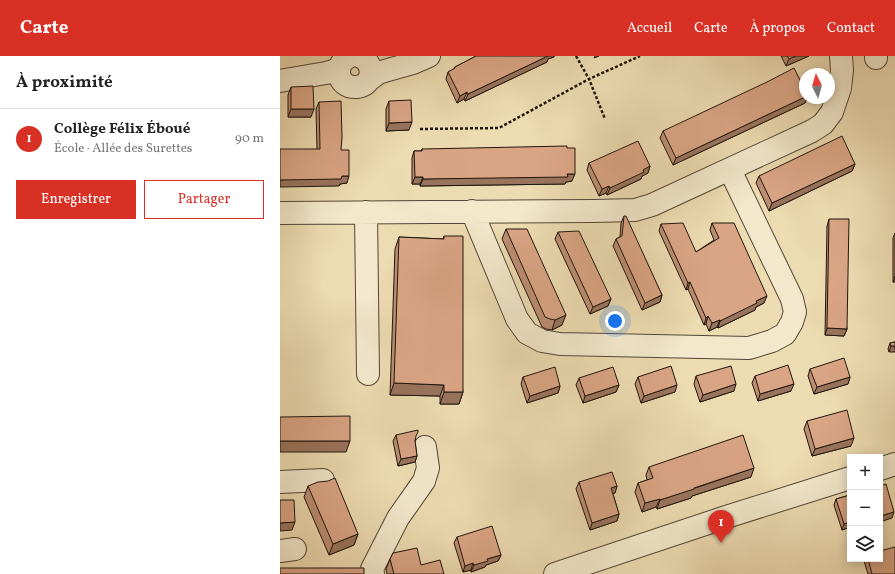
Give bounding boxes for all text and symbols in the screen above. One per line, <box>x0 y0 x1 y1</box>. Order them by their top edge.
text: Carte <box>20 15 68 41</box>
text: Accueil <box>627 19 672 38</box>
text: Carte <box>694 19 728 38</box>
text: À propos <box>750 19 805 38</box>
text: Contact <box>827 19 875 38</box>
north arrow <box>799 68 835 104</box>
text: À proximité <box>16 71 113 94</box>
text: Collège Félix Éboué <box>54 119 190 140</box>
text: 1 <box>26 130 32 148</box>
text: 90 m <box>235 130 264 148</box>
text: École · Allée des Surettes <box>54 140 192 158</box>
button: Enregistrer <box>16 180 136 219</box>
button: Partager <box>144 180 264 219</box>
your location <box>605 311 625 331</box>
map controls <box>847 454 883 562</box>
button: + <box>847 454 883 490</box>
button: − <box>847 490 883 526</box>
pin: 1 <box>708 510 734 543</box>
button: layers <box>847 526 883 562</box>

